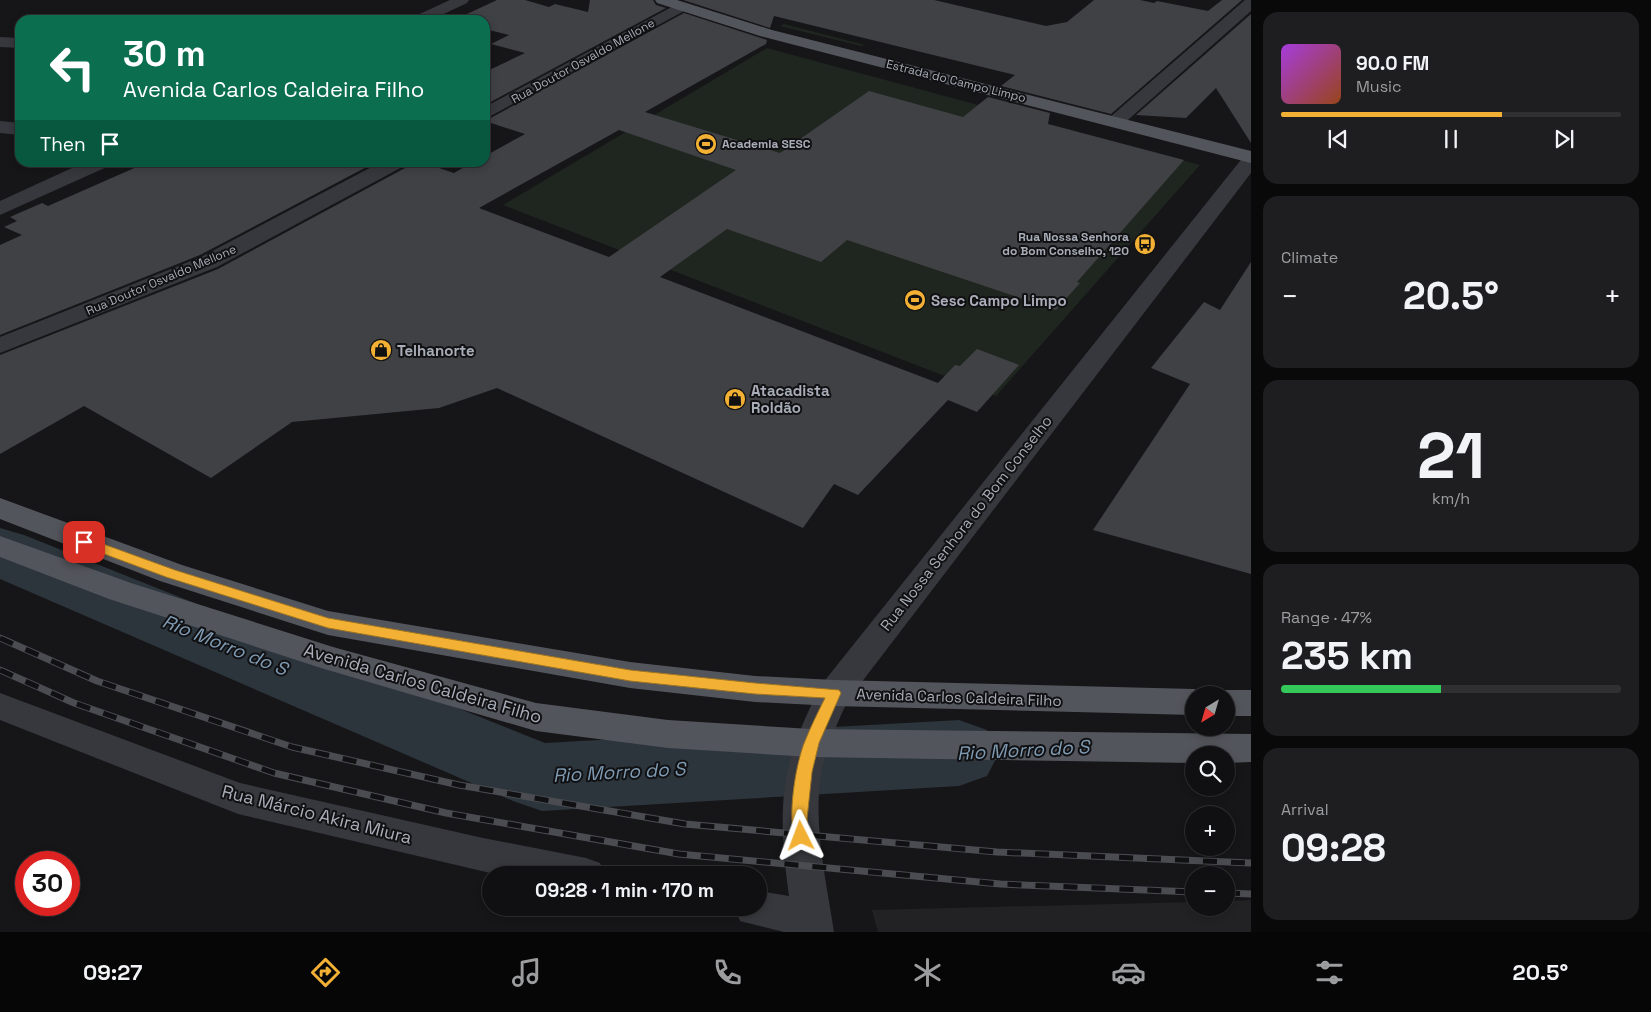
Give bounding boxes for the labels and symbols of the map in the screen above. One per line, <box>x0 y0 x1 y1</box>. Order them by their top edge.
street label: Rua Doutor Osvaldo Mellone <box>508 15 658 107</box>
street label: Estrada do Campo Limpo <box>884 56 1028 106</box>
sports icon: Academia SESC <box>694 132 718 156</box>
place label: Academia SESC <box>722 136 811 152</box>
place label: Rua Nossa Senhora do Bom Conselho, 120 <box>1002 229 1129 259</box>
bus stop icon: Rua Nossa Senhora do Bom Conselho, 120 <box>1133 232 1157 256</box>
street label: Rua Doutor Osvaldo Mellone <box>83 241 239 319</box>
sports icon: Sesc Campo Limpo <box>903 288 927 312</box>
place label: Sesc Campo Limpo <box>931 291 1067 310</box>
shop icon: Telhanorte <box>369 338 393 362</box>
place label: Telhanorte <box>397 341 475 360</box>
place label: Atacadista Roldão <box>751 381 830 417</box>
shop icon: Atacadista Roldão <box>723 387 747 411</box>
street label: Rua Nossa Senhora do Bom Conselho <box>876 412 1056 634</box>
pin <box>63 521 105 563</box>
water label: Rio Morro do S <box>159 609 293 682</box>
street label: Avenida Carlos Caldeira Filho <box>301 638 545 728</box>
street label: Avenida Carlos Caldeira Filho <box>856 684 1062 710</box>
north arrow <box>1185 686 1235 736</box>
water label: Rio Morro do S <box>956 734 1092 766</box>
water label: Rio Morro do S <box>552 756 688 788</box>
street label: Rua Márcio Akira Miura <box>220 779 414 849</box>
position arrow <box>774 809 826 861</box>
speed limit sign: 30 <box>15 851 80 916</box>

